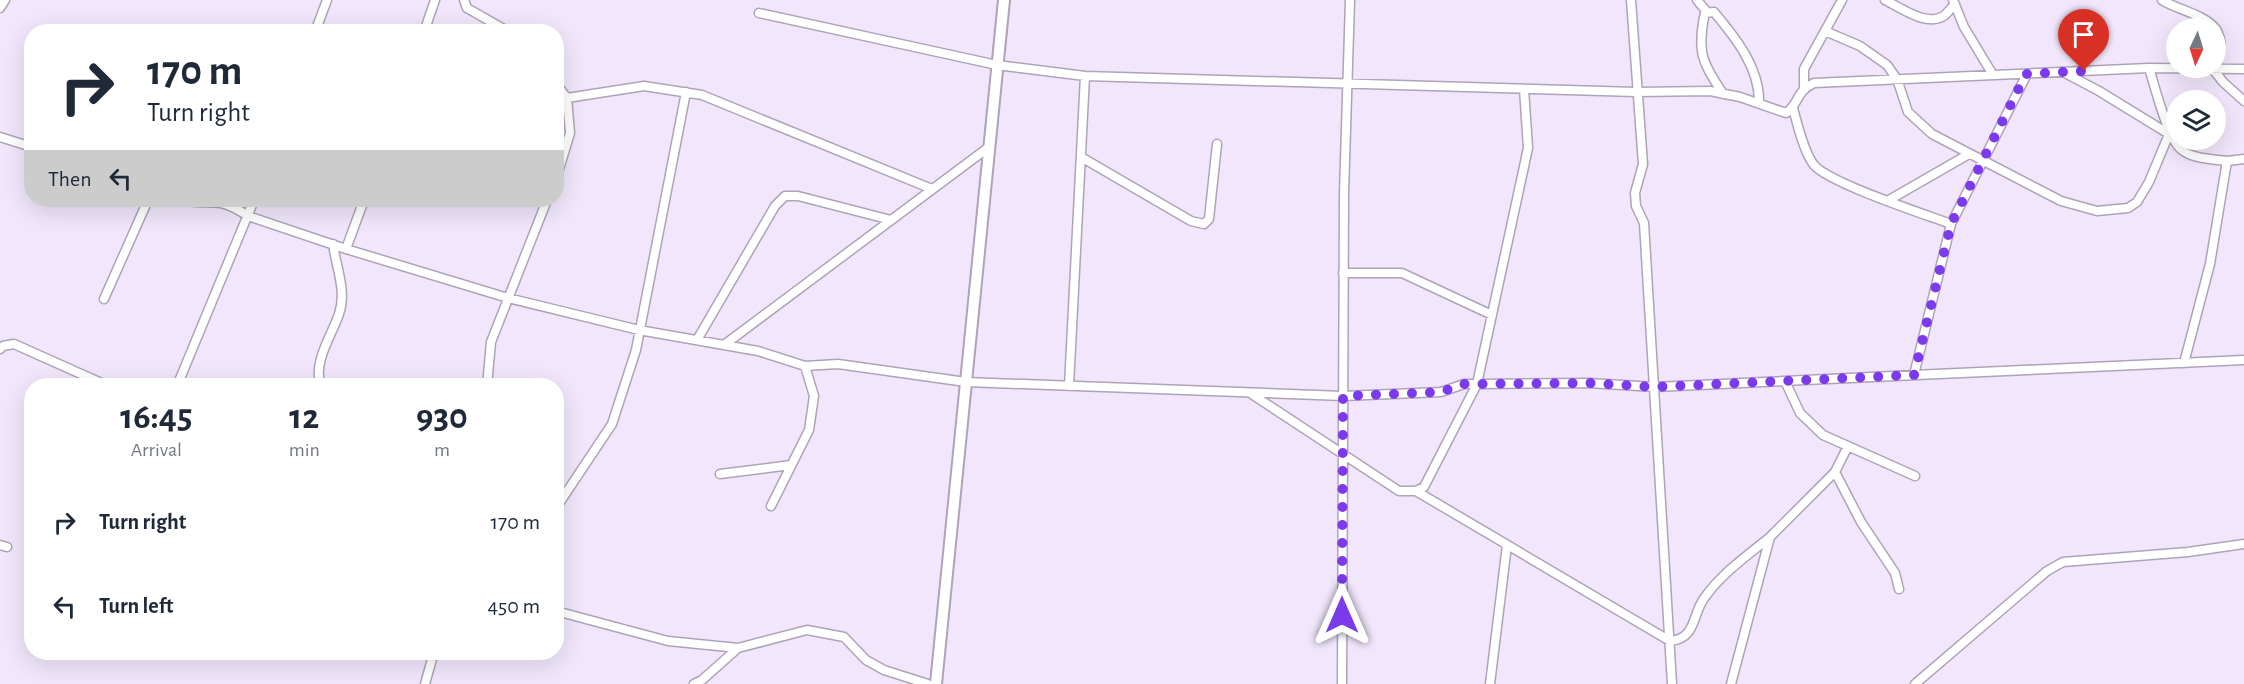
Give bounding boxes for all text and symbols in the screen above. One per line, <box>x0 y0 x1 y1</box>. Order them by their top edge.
pin <box>2058 9 2109 71</box>
icon: arrive <box>2067 18 2100 51</box>
north arrow <box>2166 18 2226 78</box>
map controls <box>2166 18 2226 150</box>
icon: right <box>48 48 126 126</box>
text: 170 m <box>147 50 242 92</box>
button: layers <box>2166 90 2226 150</box>
text: Turn right <box>147 99 250 126</box>
icon: left <box>104 162 137 195</box>
text: Then <box>48 168 92 190</box>
text: 16:45 <box>120 399 192 435</box>
text: 12 <box>289 399 319 435</box>
text: 930 <box>416 399 468 435</box>
text: Arrival <box>131 440 182 460</box>
text: min <box>289 440 320 460</box>
text: m <box>434 440 450 460</box>
icon: right <box>48 506 81 539</box>
text: Turn right <box>99 511 186 533</box>
text: 170 m <box>490 511 540 533</box>
position arrow <box>1310 583 1374 647</box>
icon: left <box>48 590 81 623</box>
text: Turn left <box>99 595 173 617</box>
text: 450 m <box>487 595 540 617</box>

